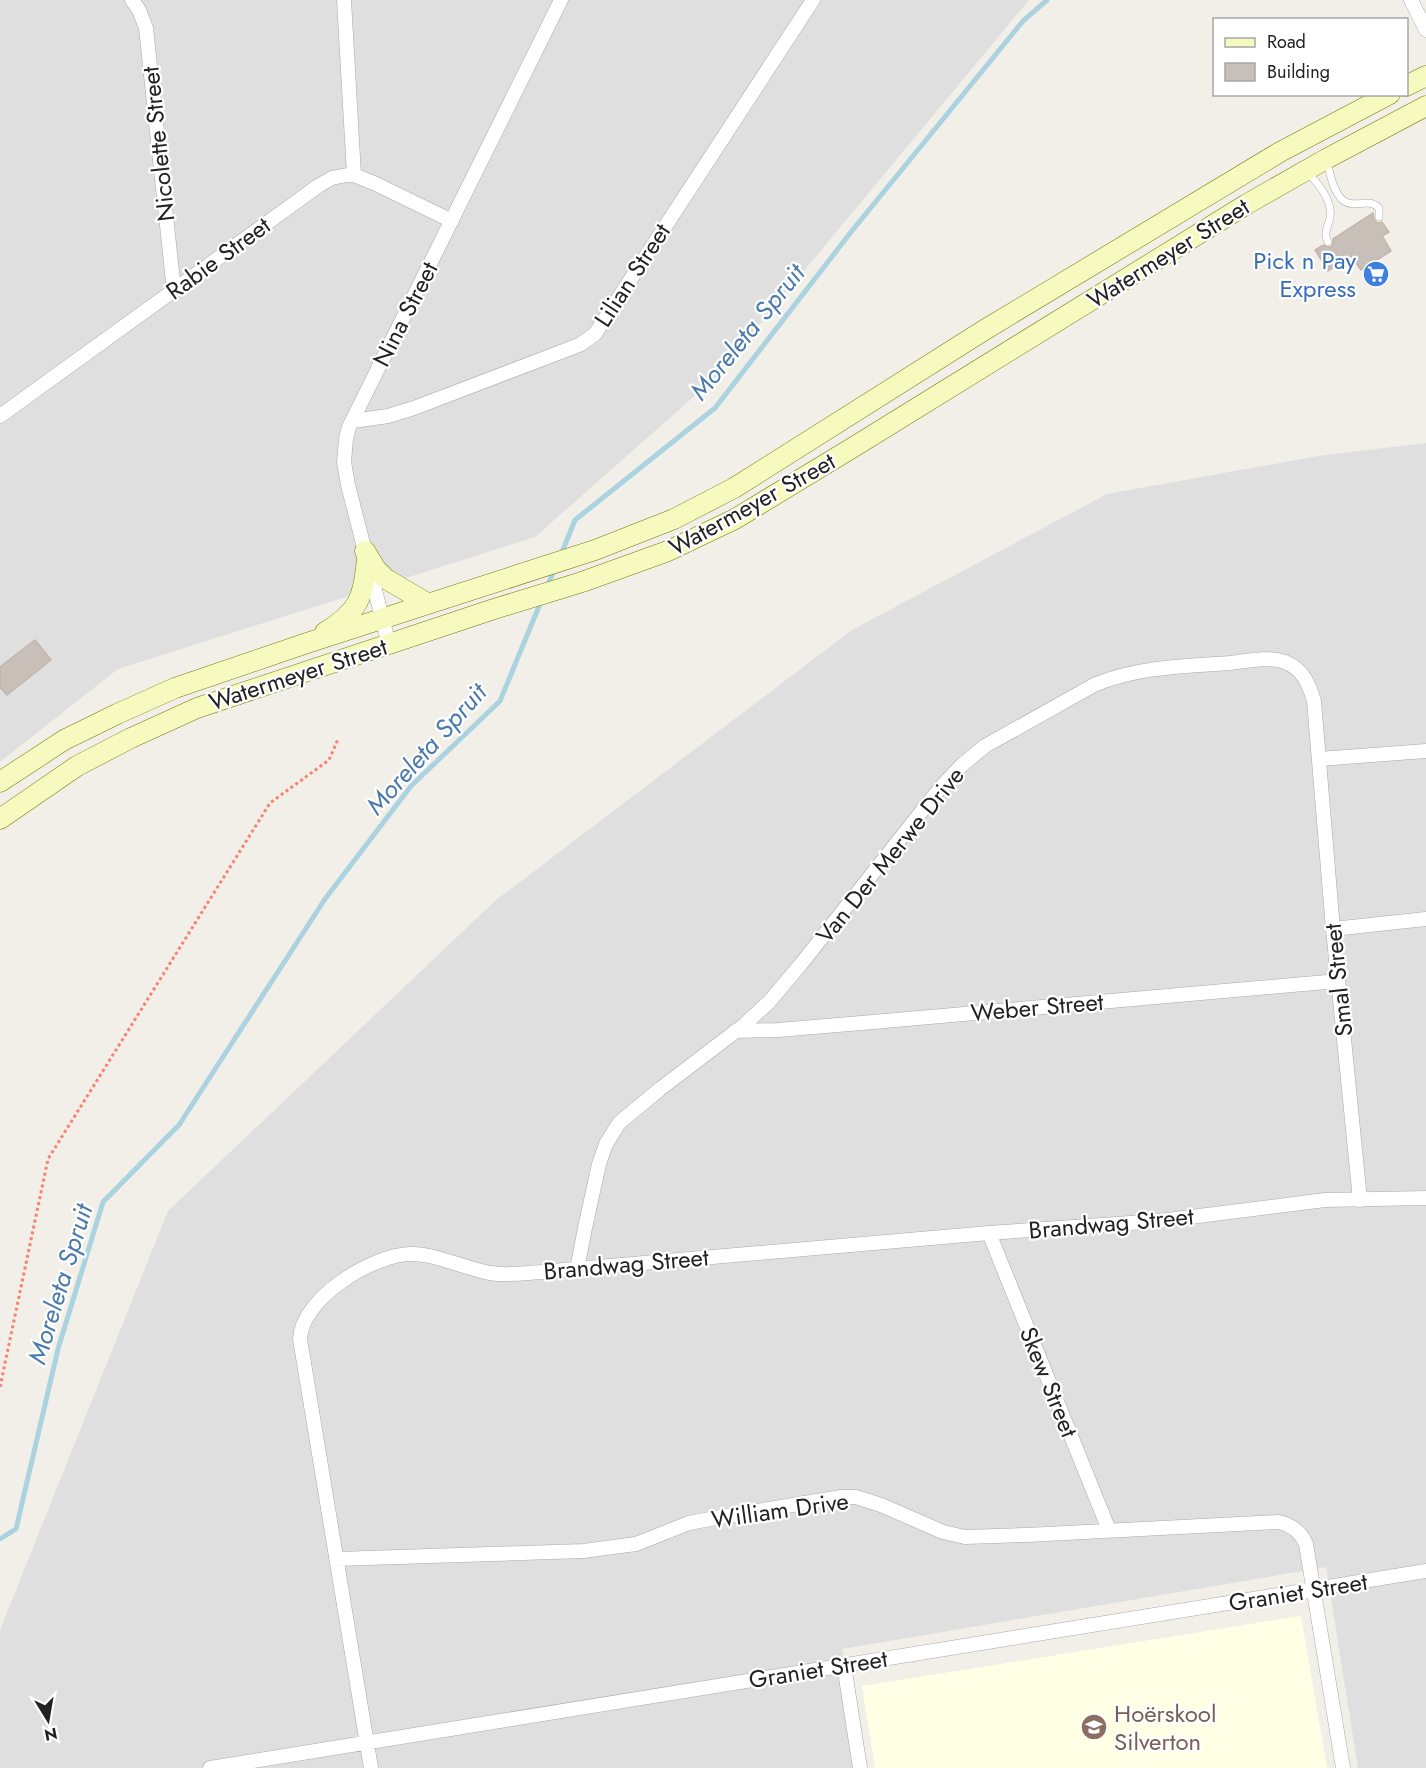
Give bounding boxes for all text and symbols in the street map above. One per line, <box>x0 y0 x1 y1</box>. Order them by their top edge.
legend <box>1213 18 1408 96</box>
text: Road <box>1267 29 1306 55</box>
text: Building <box>1267 59 1330 85</box>
street label: Nicolette Street <box>132 65 184 223</box>
street label: Watermeyer Street <box>1080 189 1256 317</box>
street label: Rabie Street <box>158 208 278 308</box>
street label: Lilian Street <box>585 216 679 334</box>
place label: Pick n Pay Express <box>1253 243 1356 306</box>
water label: Moreleta Spruit <box>680 254 815 408</box>
street label: Nina Street <box>364 255 446 372</box>
supermarket icon: Pick n Pay Express <box>1361 259 1391 289</box>
street label: Watermeyer Street <box>663 444 842 564</box>
street label: Watermeyer Street <box>205 629 392 719</box>
water label: Moreleta Spruit <box>357 673 497 823</box>
street label: Van Der Merwe Drive <box>808 759 972 951</box>
street label: Smal Street <box>1315 922 1361 1038</box>
street label: Weber Street <box>969 984 1105 1030</box>
water label: Moreleta Spruit <box>18 1198 103 1369</box>
street label: Brandwag Street <box>1027 1198 1195 1248</box>
street label: Brandwag Street <box>542 1239 710 1289</box>
street label: Skew Street <box>1011 1322 1087 1443</box>
street label: William Drive <box>709 1483 851 1537</box>
street label: Graniet Street <box>1226 1564 1370 1620</box>
street label: Graniet Street <box>746 1641 890 1697</box>
north arrow <box>18 1690 78 1750</box>
place label: Hoërskool Silverton <box>1114 1696 1216 1759</box>
school or university icon: Hoërskool Silverton <box>1079 1712 1109 1742</box>
text: N <box>42 1722 59 1747</box>

